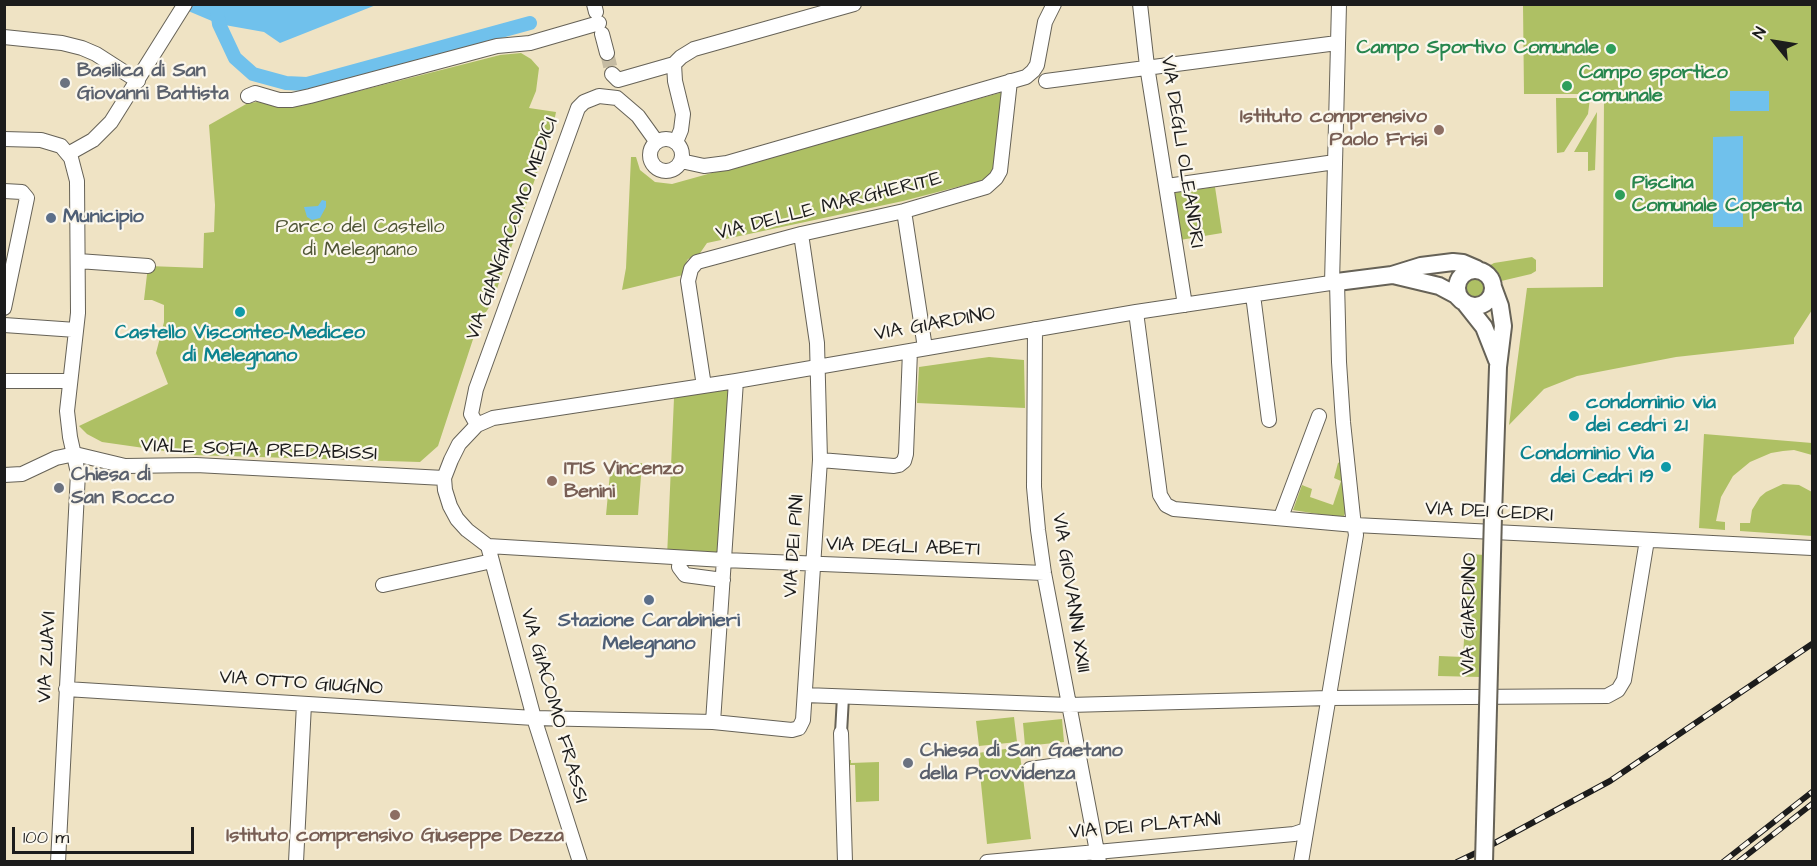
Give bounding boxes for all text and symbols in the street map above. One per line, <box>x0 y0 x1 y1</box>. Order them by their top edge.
north arrow <box>1745 12 1805 72</box>
text: N <box>1747 23 1771 43</box>
place label: Campo Sportivo Comunale <box>1356 37 1599 61</box>
marker: Campo Sportivo Comunale <box>1604 42 1618 56</box>
street label: VIA DEGLI OLEANDRI <box>1154 54 1208 250</box>
place label: Basilica di San Giovanni Battista <box>77 60 229 107</box>
place label: Campo sportico comunale <box>1579 62 1728 109</box>
marker: Basilica di San Giovanni Battista <box>58 76 72 90</box>
marker: Campo sportico comunale <box>1560 79 1574 93</box>
place label: Istituto comprensivo Paolo Frisi <box>1240 106 1427 153</box>
street label: VIA GIANGIACOMO MEDICI <box>461 114 565 344</box>
marker: Istituto comprensivo Paolo Frisi <box>1432 123 1446 137</box>
street label: VIA DELLE MARGHERITE <box>714 167 944 247</box>
place label: Piscina Comunale Coperta <box>1632 172 1802 219</box>
marker: Piscina Comunale Coperta <box>1613 188 1627 202</box>
place label: Municipio <box>63 206 144 230</box>
marker: Municipio <box>44 211 58 225</box>
park label: Parco del Castello di Melegnano <box>276 216 444 263</box>
street label: VIA GIARDINO <box>873 303 997 347</box>
marker: Castello Visconteo-Mediceo di Melegnano <box>233 305 247 319</box>
place label: Castello Visconteo-Mediceo di Melegnano <box>115 322 365 369</box>
place label: condominio via dei cedri 21 <box>1586 392 1716 439</box>
marker: condominio via dei cedri 21 <box>1567 409 1581 423</box>
street label: VIALE SOFIA PREDABISSI <box>140 435 378 467</box>
place label: Condominio Via dei Cedri 19 <box>1520 443 1654 490</box>
place label: ITIS Vincenzo Benini <box>564 458 684 505</box>
marker: Condominio Via dei Cedri 19 <box>1659 460 1673 474</box>
place label: Chiesa di San Rocco <box>71 464 174 511</box>
marker: ITIS Vincenzo Benini <box>545 474 559 488</box>
marker: Chiesa di San Rocco <box>52 481 66 495</box>
street label: VIA DEI PINI <box>779 494 811 598</box>
street label: VIA DEI CEDRI <box>1424 498 1554 528</box>
street label: VIA GIOVANNI XXIII <box>1046 512 1094 674</box>
street label: VIA DEGLI ABETI <box>825 533 981 563</box>
street label: VIA GIARDINO <box>1457 553 1483 675</box>
marker: Stazione Carabinieri Melegnano <box>642 593 656 607</box>
street label: VIA GIACOMO FRASSI <box>514 606 592 806</box>
place label: Stazione Carabinieri Melegnano <box>558 610 740 657</box>
street label: VIA ZUAVI <box>34 611 62 703</box>
street label: VIA OTTO GIUGNO <box>218 666 384 702</box>
place label: Chiesa di San Gaetano della Provvidenza <box>920 740 1123 787</box>
marker: Chiesa di San Gaetano della Provvidenza <box>901 756 915 770</box>
marker: Istituto comprensivo Giuseppe Dezza <box>388 808 402 822</box>
street label: VIA DEI PLATANI <box>1068 808 1222 846</box>
scale bar <box>15 815 196 853</box>
text: 100 m <box>23 825 69 850</box>
place label: Istituto comprensivo Giuseppe Dezza <box>226 825 564 849</box>

